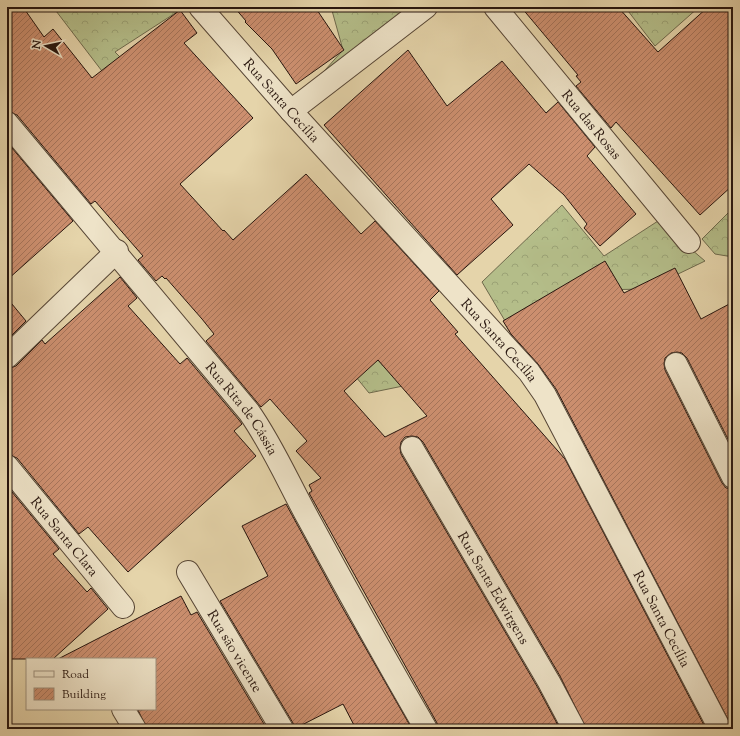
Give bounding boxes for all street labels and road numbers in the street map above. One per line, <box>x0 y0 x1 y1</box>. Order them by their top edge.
street label: Rua Santa Cecília <box>238 55 324 148</box>
street label: Rua das Rosas <box>555 86 625 165</box>
street label: Rua Santa Cecília <box>455 295 541 387</box>
street label: Rua Rita de Cássia <box>199 359 282 460</box>
street label: Rua Santa Clara <box>25 494 102 582</box>
street label: Rua Santa Edwirgens <box>451 529 533 649</box>
street label: Rua Santa Cecília <box>627 568 694 672</box>
street label: Rua são vicente <box>201 607 266 697</box>

